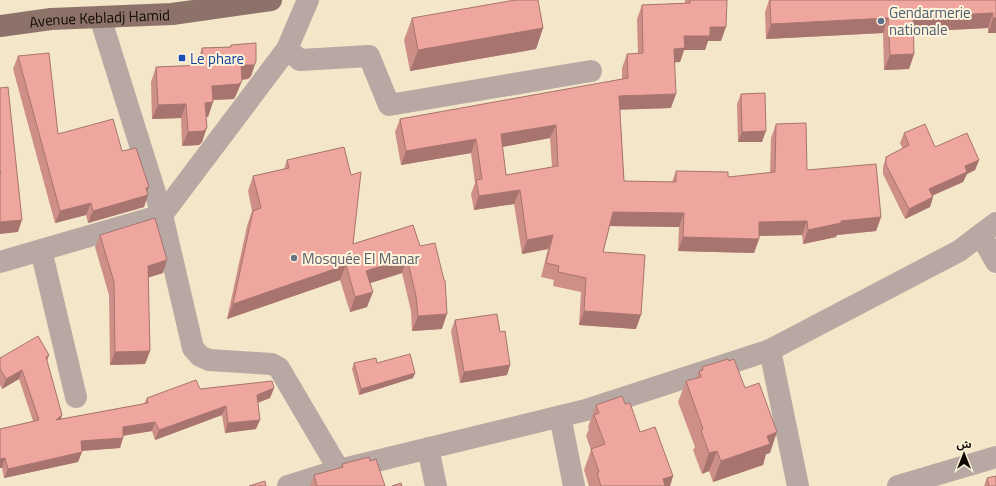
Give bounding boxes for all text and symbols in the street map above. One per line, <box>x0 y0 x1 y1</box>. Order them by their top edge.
place label: Gendarmerie nationale <box>889 1 971 41</box>
street label: Avenue Kebladj Hamid <box>28 3 170 33</box>
marker: Gendarmerie nationale <box>876 16 886 26</box>
place label: Le phare <box>190 47 244 70</box>
marker: Le phare <box>177 53 187 63</box>
place label: Mosquée El Manar <box>302 247 420 270</box>
marker: Mosquée El Manar <box>289 253 299 263</box>
north arrow <box>944 434 984 474</box>
text: ش <box>956 436 972 452</box>

